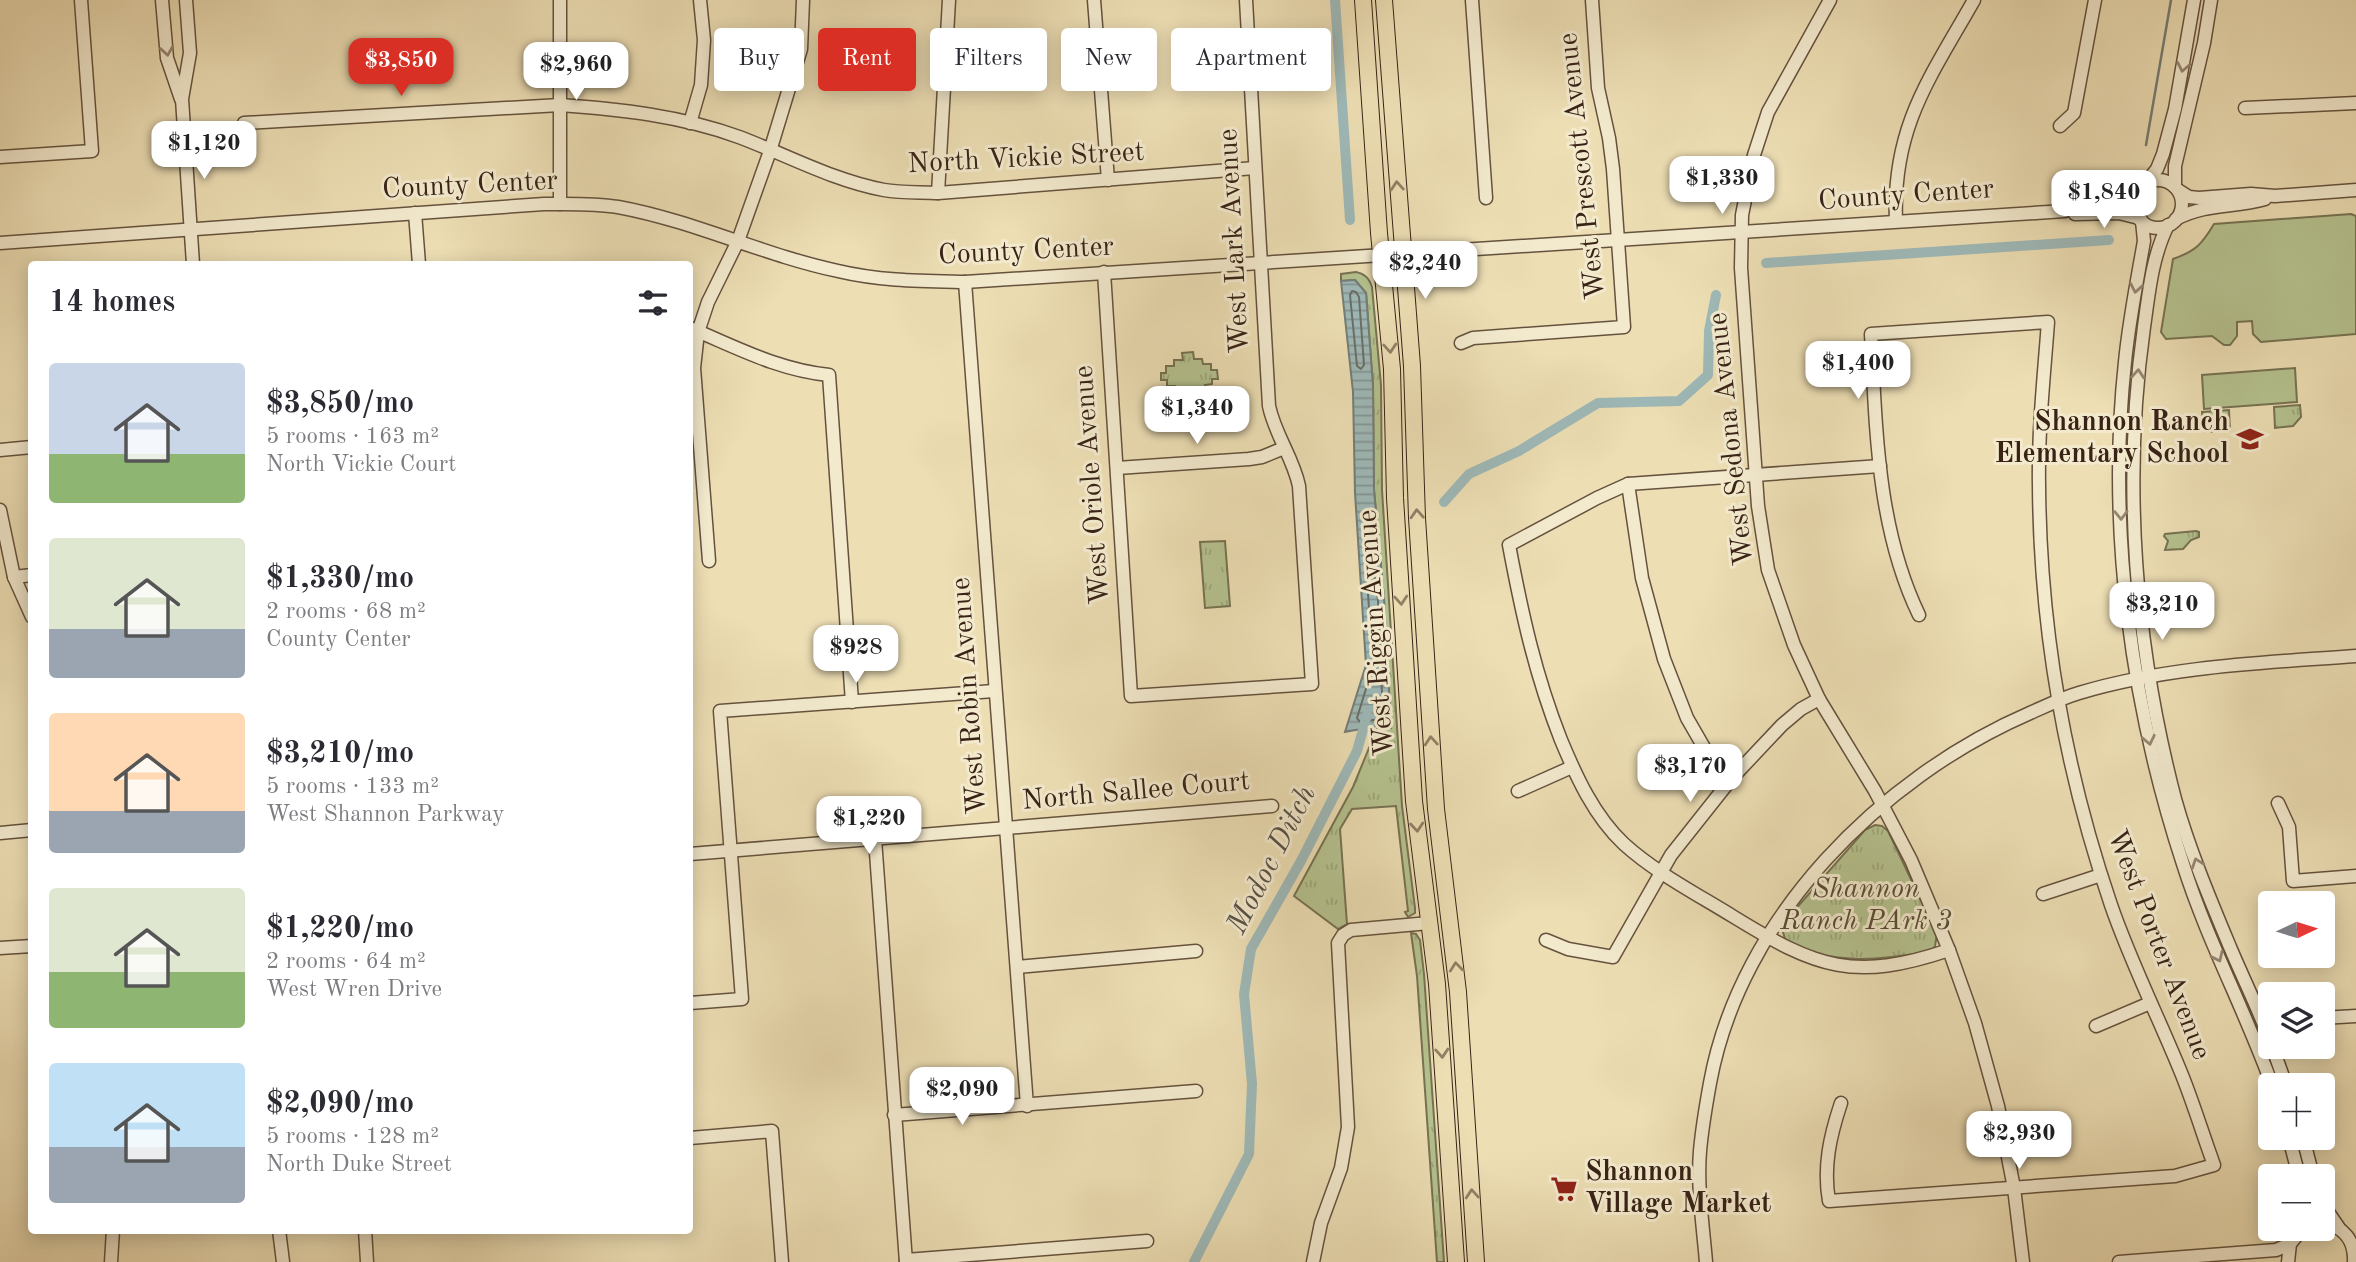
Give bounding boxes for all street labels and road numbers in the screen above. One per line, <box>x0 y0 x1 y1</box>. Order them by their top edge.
street label: West Prescott Avenue <box>1555 31 1611 301</box>
street label: West Lark Avenue <box>1215 128 1255 354</box>
street label: North Vickie Street <box>907 139 1145 179</box>
street label: County Center <box>381 167 559 205</box>
street label: County Center <box>1817 176 1995 216</box>
street label: County Center <box>937 233 1115 271</box>
street label: West Sedona Avenue <box>1705 311 1759 567</box>
street label: West Oriole Avenue <box>1071 365 1115 605</box>
street label: West Riggin Avenue <box>1354 509 1400 757</box>
street label: West Robin Avenue <box>948 577 992 815</box>
street label: North Sallee Court <box>1021 768 1251 816</box>
street label: West Porter Avenue <box>2101 826 2215 1064</box>

